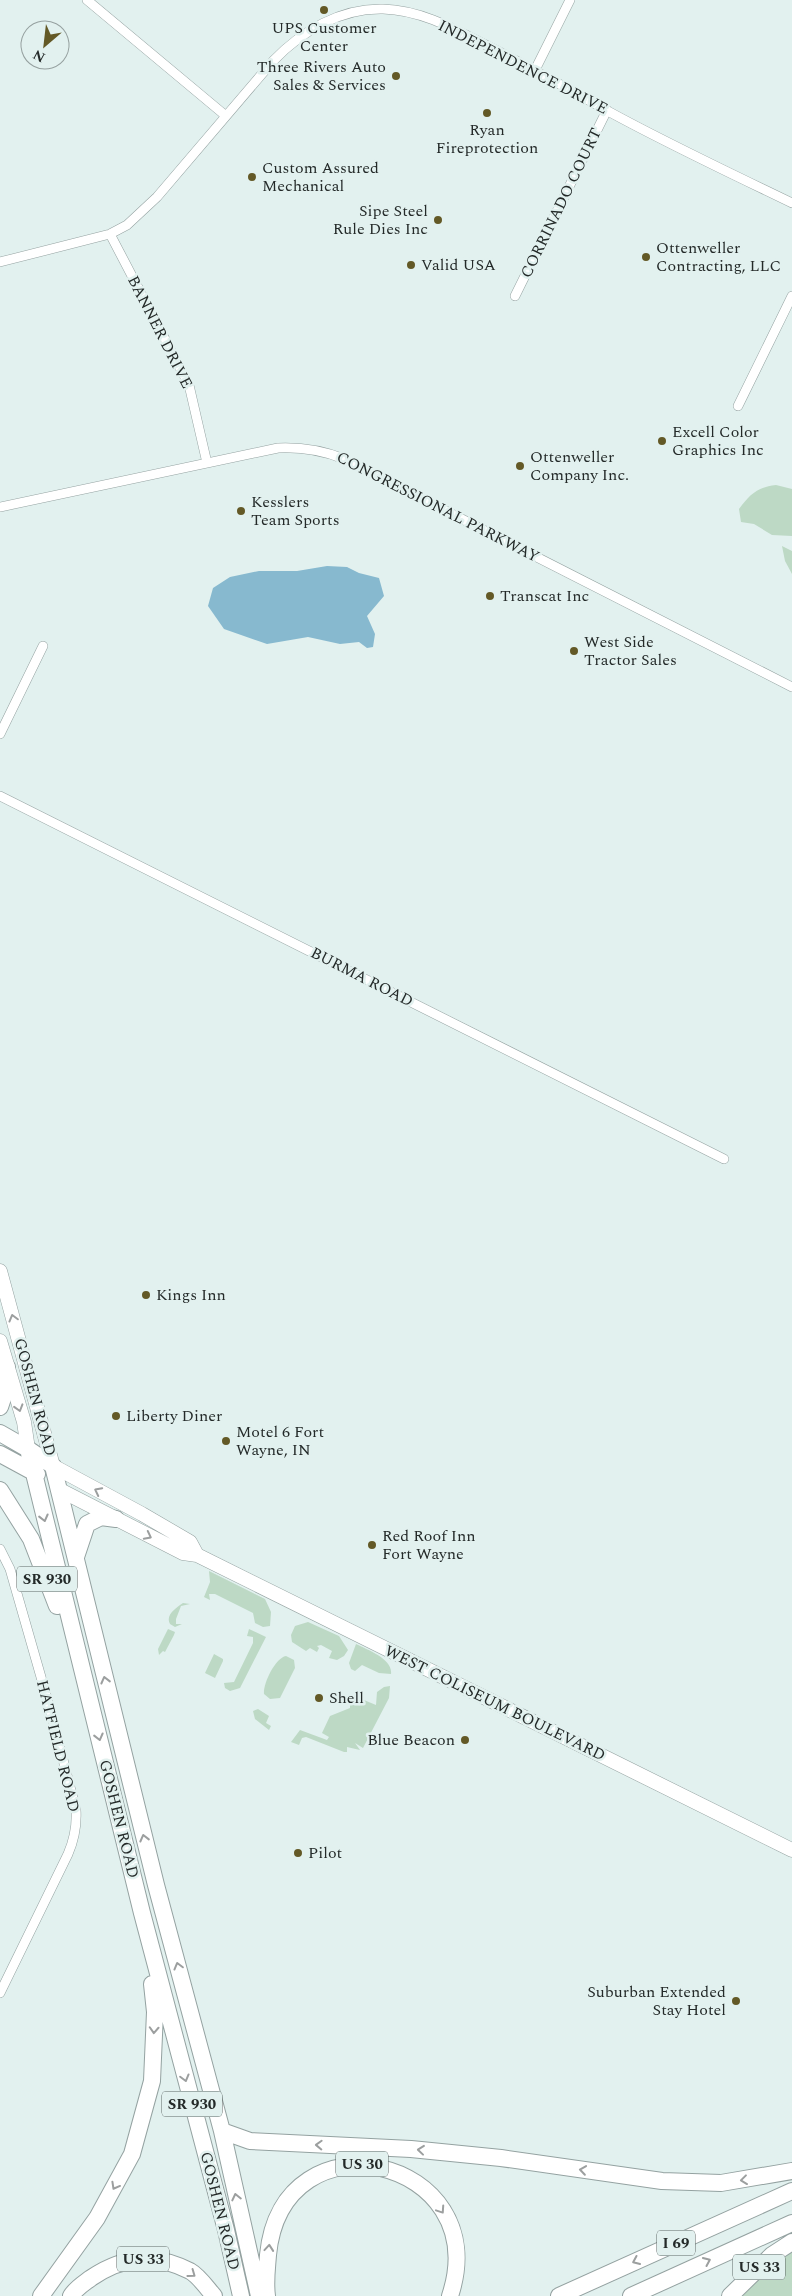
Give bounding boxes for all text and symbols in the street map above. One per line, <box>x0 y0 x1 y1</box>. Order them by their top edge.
marker: UPS Customer Center <box>318 4 330 16</box>
street label: INDEPENDENCE DRIVE <box>434 14 612 120</box>
place label: UPS Customer Center <box>271 16 377 58</box>
north arrow <box>20 20 70 70</box>
text: N <box>29 44 49 68</box>
place label: Three Rivers Auto Sales & Services <box>257 55 386 97</box>
marker: Three Rivers Auto Sales & Services <box>390 70 402 82</box>
marker: Ryan Fireprotection <box>481 107 493 119</box>
place label: Ryan Fireprotection <box>436 118 538 160</box>
street label: CORRINADO COURT <box>514 124 608 282</box>
place label: Custom Assured Mechanical <box>262 156 379 198</box>
marker: Custom Assured Mechanical <box>246 171 258 183</box>
place label: Sipe Steel Rule Dies Inc <box>333 199 428 241</box>
marker: Sipe Steel Rule Dies Inc <box>432 214 444 226</box>
place label: Ottenweller Contracting, LLC <box>656 236 781 278</box>
marker: Ottenweller Contracting, LLC <box>640 251 652 263</box>
place label: Valid USA <box>421 253 496 277</box>
marker: Valid USA <box>405 259 417 271</box>
street label: BANNER DRIVE <box>121 271 199 393</box>
place label: Excell Color Graphics Inc <box>672 420 764 462</box>
marker: Excell Color Graphics Inc <box>656 435 668 447</box>
street label: CONGRESSIONAL PARKWAY <box>332 445 544 569</box>
place label: Ottenweller Company Inc. <box>530 445 629 487</box>
marker: Ottenweller Company Inc. <box>514 460 526 472</box>
place label: Kesslers Team Sports <box>251 490 340 532</box>
marker: Kesslers Team Sports <box>235 505 247 517</box>
place label: Transcat Inc <box>500 584 589 608</box>
marker: Transcat Inc <box>484 590 496 602</box>
place label: West Side Tractor Sales <box>584 630 677 672</box>
marker: West Side Tractor Sales <box>568 645 580 657</box>
street label: BURMA ROAD <box>306 941 418 1013</box>
place label: Kings Inn <box>156 1283 226 1307</box>
marker: Kings Inn <box>140 1289 152 1301</box>
one-way arrow <box>9 1314 19 1322</box>
street label: GOSHEN ROAD <box>8 1335 62 1459</box>
one-way arrow <box>14 1403 24 1411</box>
place label: Liberty Diner <box>126 1404 222 1428</box>
marker: Liberty Diner <box>110 1410 122 1422</box>
place label: Motel 6 Fort Wayne, IN <box>236 1420 324 1462</box>
marker: Motel 6 Fort Wayne, IN <box>220 1435 232 1447</box>
one-way arrow <box>95 1487 104 1497</box>
one-way arrow <box>38 1514 49 1523</box>
place label: Red Roof Inn Fort Wayne <box>382 1524 476 1566</box>
one-way arrow <box>143 1530 152 1540</box>
marker: Red Roof Inn Fort Wayne <box>366 1539 378 1551</box>
road number: SR 930 <box>17 1566 77 1592</box>
street label: WEST COLISEUM BOULEVARD <box>380 1639 610 1767</box>
one-way arrow <box>100 1675 111 1684</box>
street label: HATFIELD ROAD <box>30 1677 86 1815</box>
place label: Shell <box>329 1686 364 1710</box>
marker: Shell <box>313 1692 325 1704</box>
place label: Blue Beacon <box>367 1728 455 1752</box>
one-way arrow <box>93 1733 104 1742</box>
marker: Blue Beacon <box>459 1734 471 1746</box>
street label: GOSHEN ROAD <box>93 1757 145 1881</box>
one-way arrow <box>140 1834 150 1842</box>
place label: Pilot <box>308 1841 343 1865</box>
marker: Pilot <box>292 1847 304 1859</box>
one-way arrow <box>173 1962 183 1970</box>
place label: Suburban Extended Stay Hotel <box>587 1980 726 2022</box>
marker: Suburban Extended Stay Hotel <box>730 1995 742 2007</box>
one-way arrow <box>149 2027 160 2035</box>
one-way arrow <box>180 2074 190 2082</box>
road number: SR 930 <box>162 2092 222 2116</box>
one-way arrow <box>315 2139 323 2150</box>
one-way arrow <box>417 2145 425 2156</box>
street label: GOSHEN ROAD <box>194 2149 246 2273</box>
road number: US 30 <box>336 2152 388 2176</box>
one-way arrow <box>578 2165 587 2175</box>
one-way arrow <box>740 2174 748 2185</box>
one-way arrow <box>111 2180 121 2189</box>
one-way arrow <box>232 2193 242 2202</box>
one-way arrow <box>435 2204 444 2214</box>
road number: I 69 <box>657 2230 695 2256</box>
one-way arrow <box>263 2243 274 2251</box>
road number: US 33 <box>117 2246 169 2272</box>
road number: US 33 <box>733 2254 785 2280</box>
one-way arrow <box>632 2255 641 2266</box>
one-way arrow <box>702 2257 711 2268</box>
one-way arrow <box>186 2268 195 2277</box>

